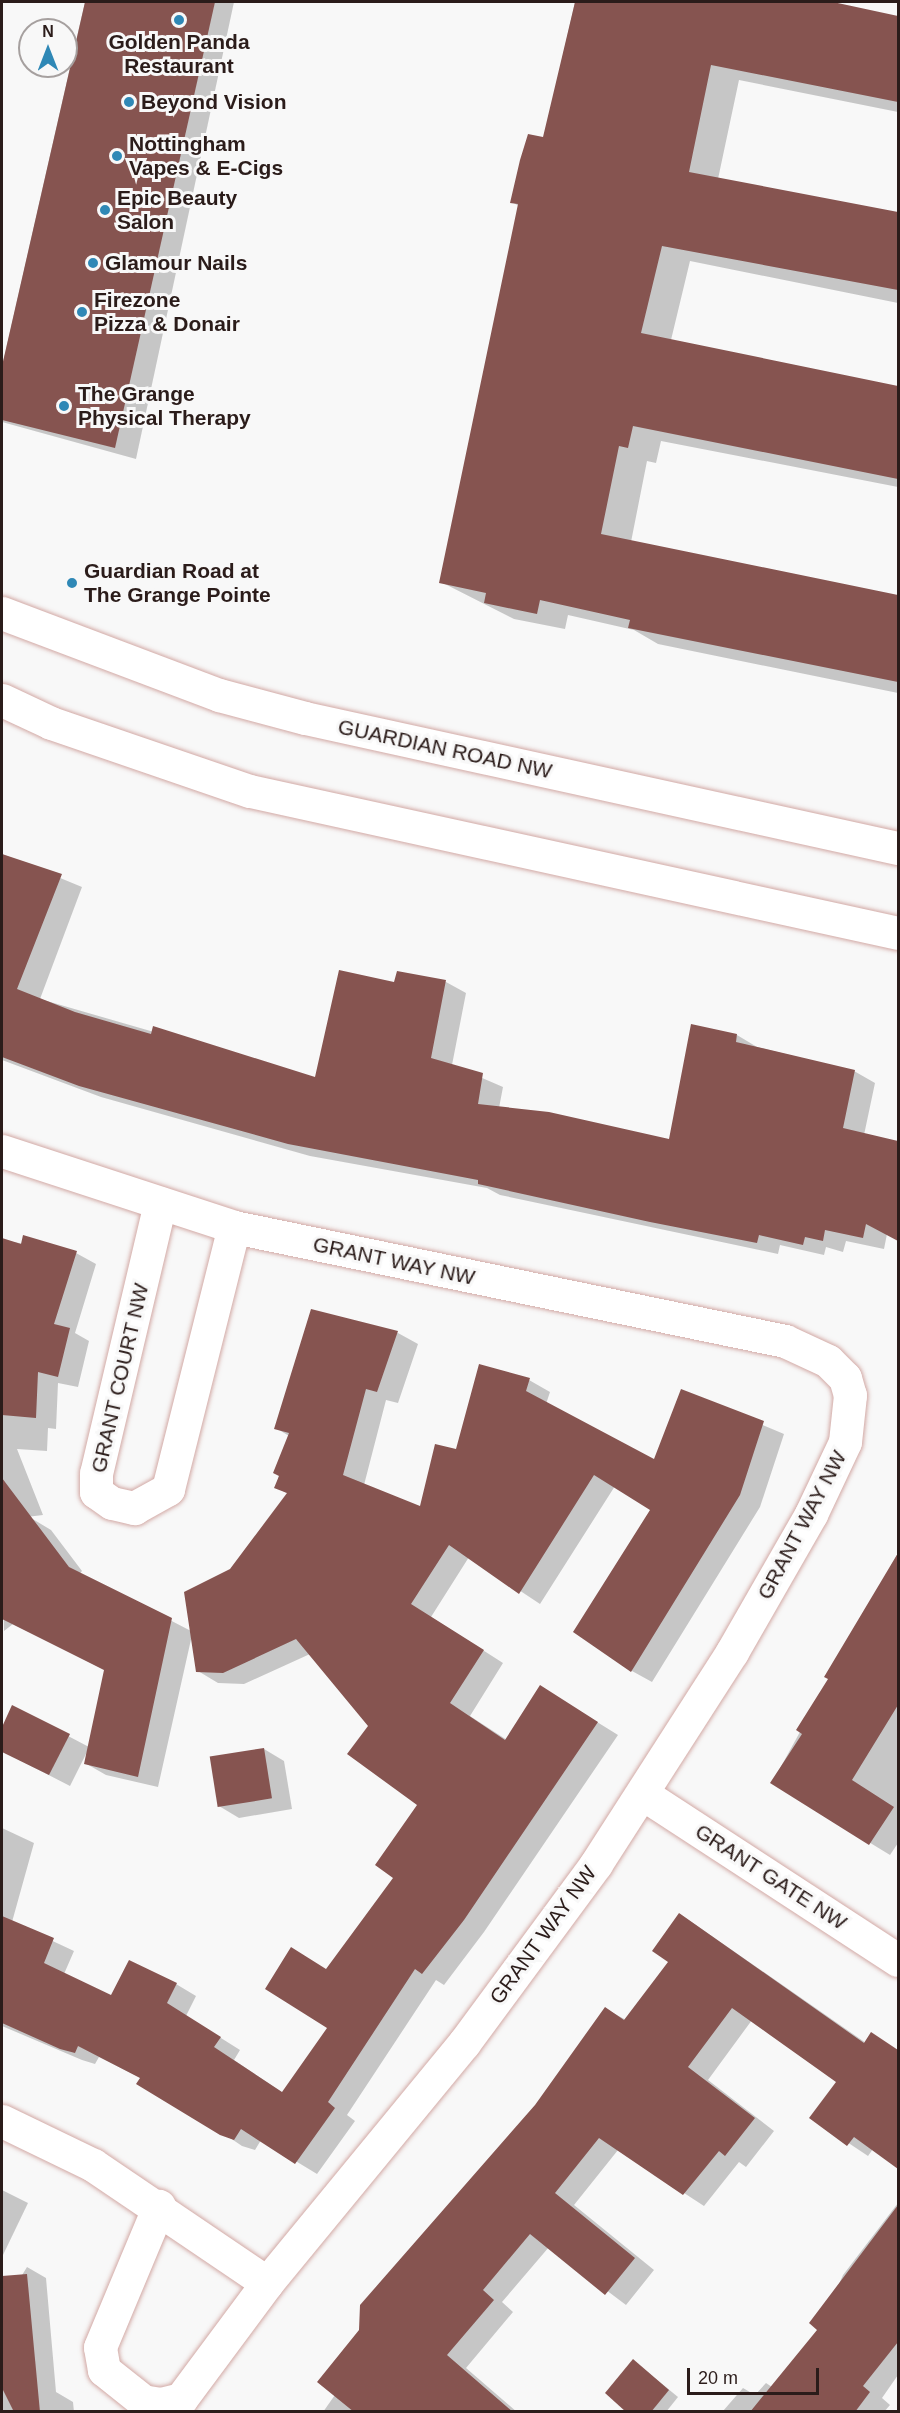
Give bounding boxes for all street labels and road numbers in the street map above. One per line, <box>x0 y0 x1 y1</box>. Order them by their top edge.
street label: GUARDIAN ROAD NW <box>336 714 554 784</box>
street label: GRANT WAY NW <box>310 1231 478 1291</box>
street label: GRANT COURT NW <box>86 1280 154 1476</box>
street label: GRANT WAY NW <box>752 1446 852 1604</box>
street label: GRANT GATE NW <box>690 1819 852 1935</box>
street label: GRANT WAY NW <box>484 1861 602 2009</box>

